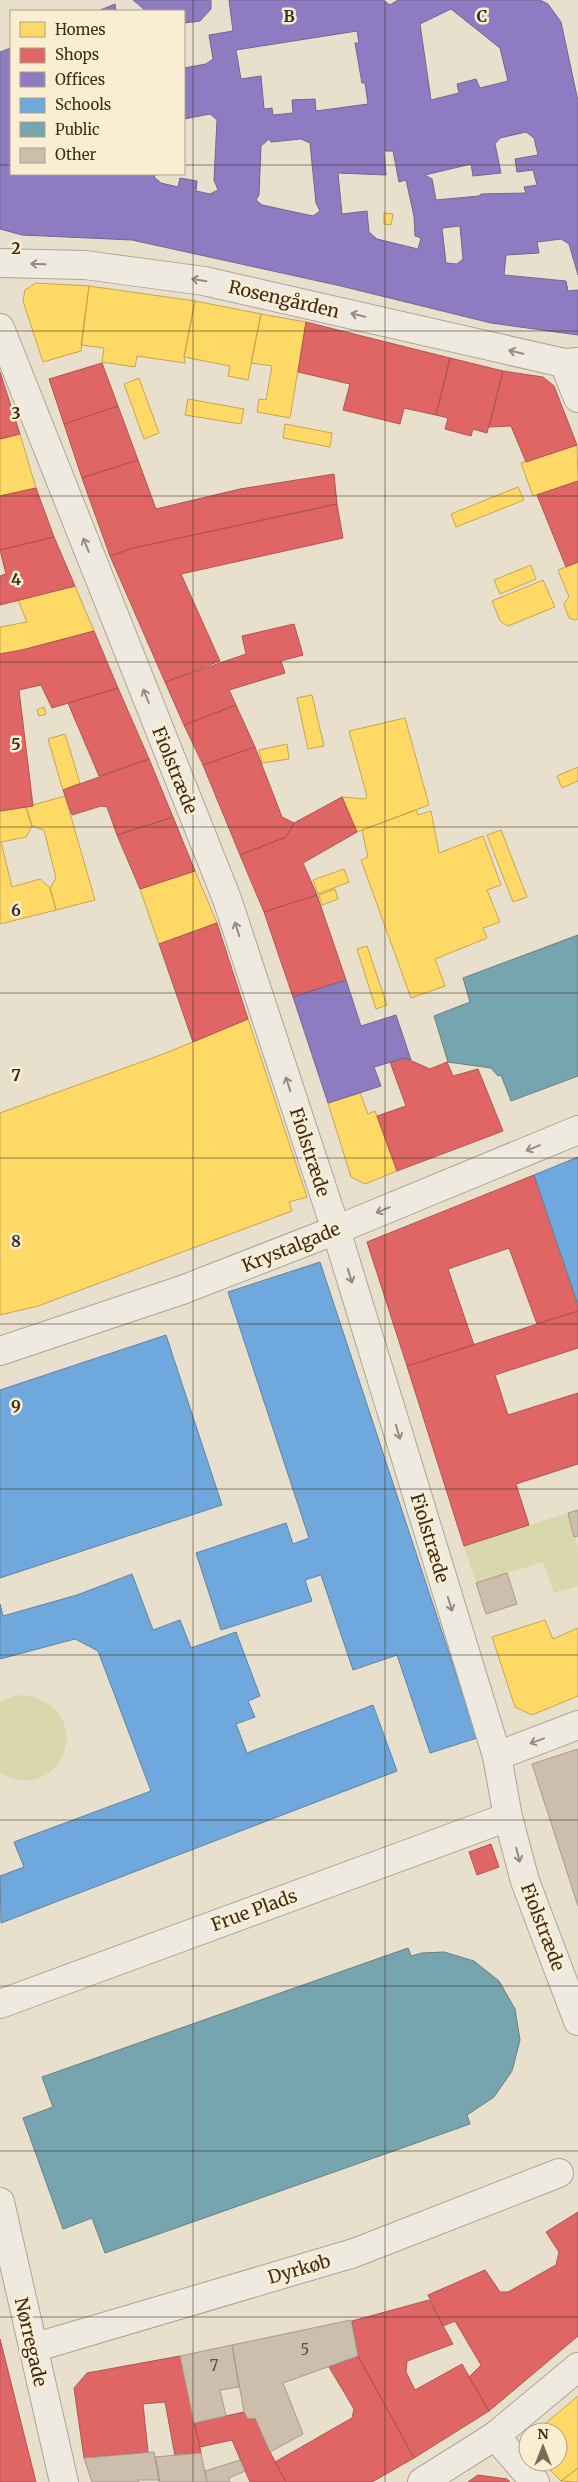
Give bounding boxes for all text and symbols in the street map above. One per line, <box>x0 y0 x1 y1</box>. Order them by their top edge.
text: B <box>283 6 295 26</box>
text: C <box>477 6 487 26</box>
legend <box>10 10 185 175</box>
text: Homes <box>55 20 106 39</box>
text: Shops <box>55 45 99 64</box>
text: Offices <box>55 70 105 89</box>
text: Schools <box>55 95 111 114</box>
text: Public <box>55 120 100 139</box>
text: Other <box>55 145 97 164</box>
text: 2 <box>11 238 21 258</box>
one-way arrow <box>30 259 46 269</box>
one-way arrow <box>192 275 208 285</box>
street label: Rosengården <box>226 275 342 323</box>
one-way arrow <box>350 310 366 319</box>
one-way arrow <box>509 347 525 356</box>
text: 3 <box>11 403 21 423</box>
one-way arrow <box>81 538 90 553</box>
text: 4 <box>11 569 21 589</box>
one-way arrow <box>141 689 150 704</box>
street label: Fiolstræde <box>147 723 203 817</box>
text: 5 <box>11 734 21 754</box>
text: 6 <box>11 900 21 920</box>
one-way arrow <box>231 922 241 938</box>
text: 7 <box>11 1065 21 1085</box>
one-way arrow <box>282 1076 292 1092</box>
street label: Fiolstræde <box>285 1105 335 1199</box>
one-way arrow <box>526 1144 541 1154</box>
one-way arrow <box>376 1206 391 1215</box>
street label: Krystalgade <box>239 1217 343 1277</box>
text: 8 <box>11 1231 21 1251</box>
one-way arrow <box>346 1268 356 1284</box>
text: 9 <box>11 1396 21 1416</box>
one-way arrow <box>393 1423 403 1439</box>
street label: Fiolstræde <box>406 1491 454 1585</box>
one-way arrow <box>446 1595 456 1611</box>
one-way arrow <box>530 1737 545 1746</box>
one-way arrow <box>514 1846 523 1862</box>
street label: Fiolstræde <box>516 1880 570 1974</box>
street label: Frue Plads <box>208 1884 300 1936</box>
street label: Dyrkøb <box>265 2249 333 2289</box>
street label: Nørregade <box>10 2295 52 2389</box>
house number: 5 <box>301 2340 309 2359</box>
house number: 7 <box>210 2356 219 2375</box>
north arrow <box>518 2422 568 2472</box>
text: N <box>537 2425 549 2443</box>

